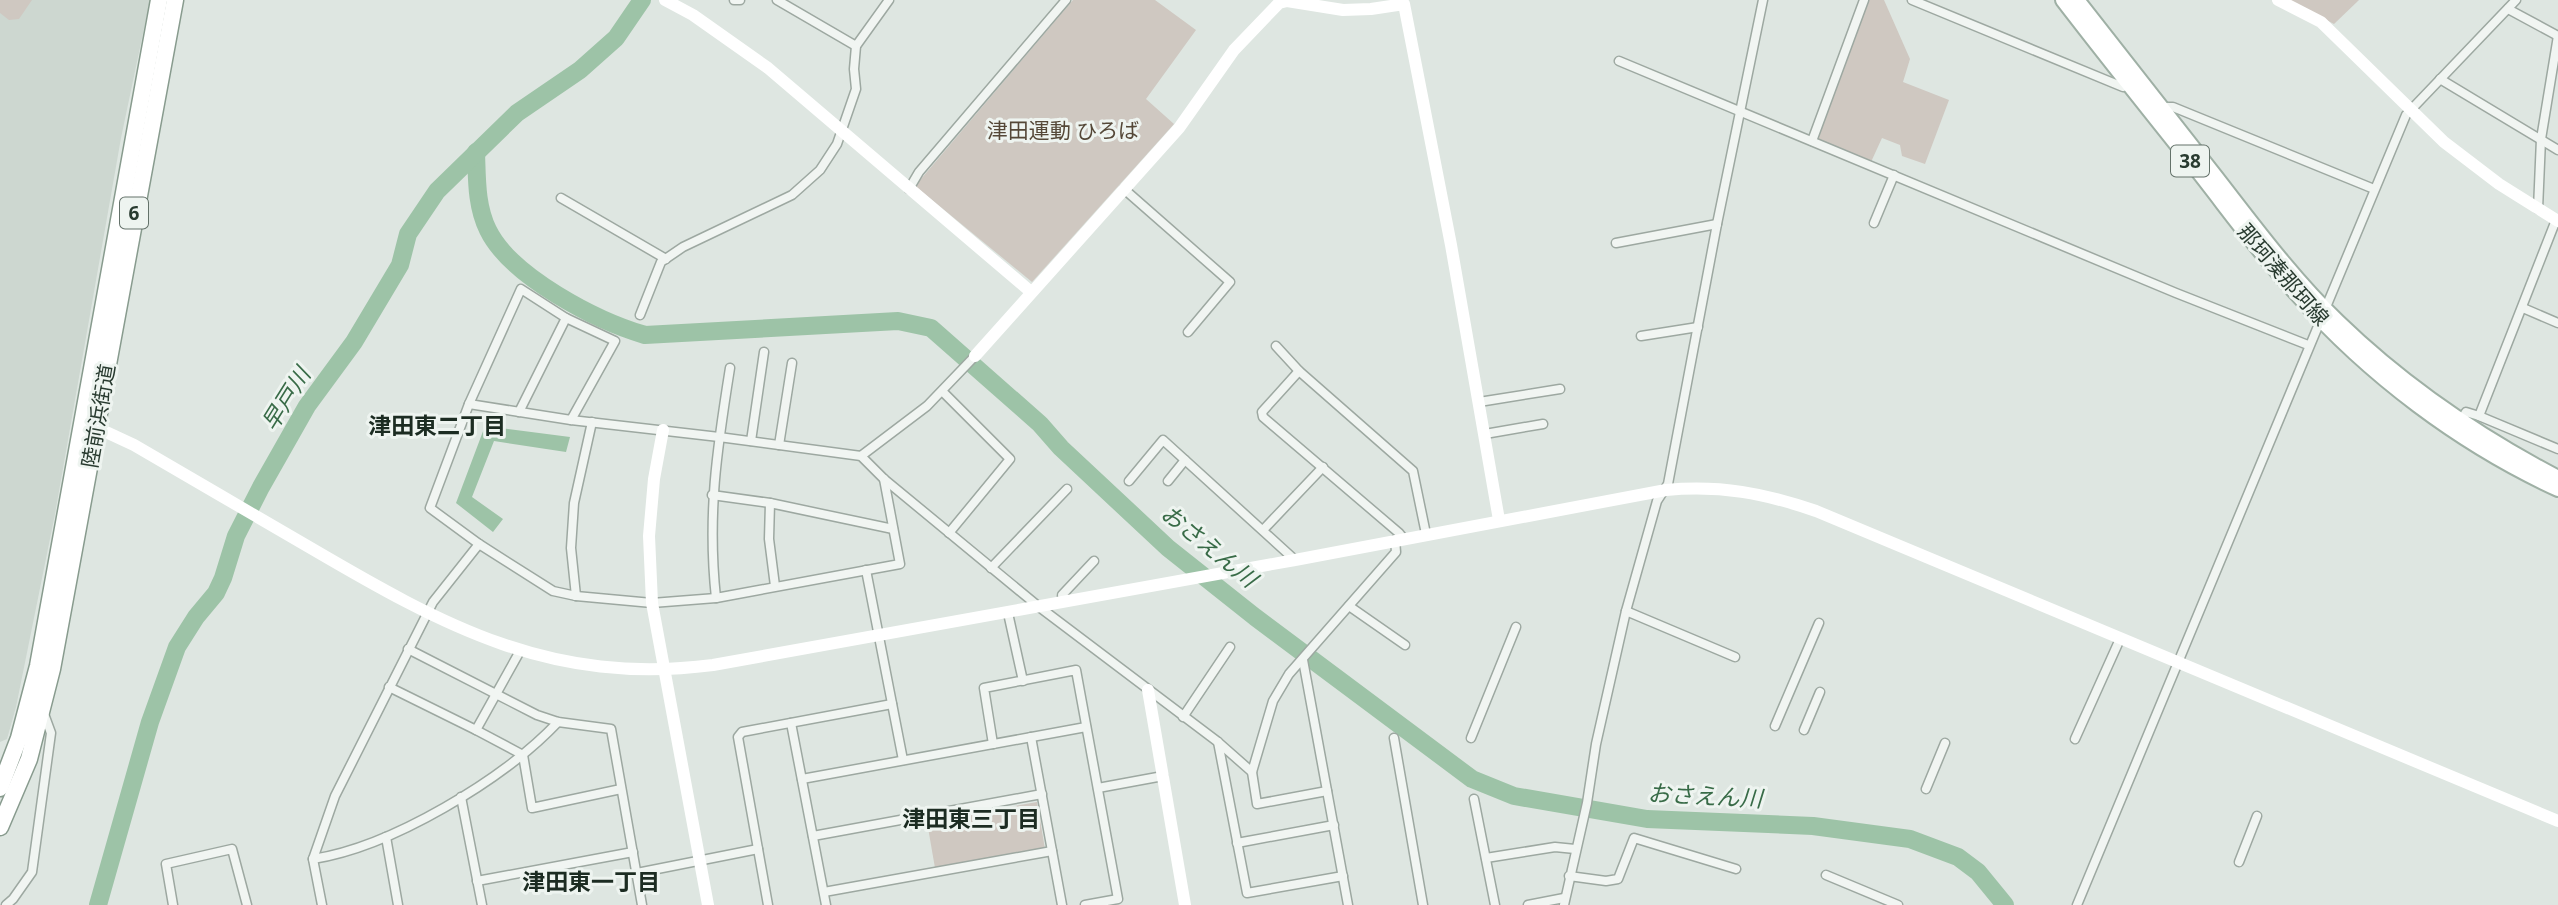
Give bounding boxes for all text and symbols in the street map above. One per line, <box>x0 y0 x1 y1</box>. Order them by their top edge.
park label: 津田運動 ひろば <box>987 116 1139 144</box>
road number: 38 <box>2171 146 2209 176</box>
road number: 6 <box>120 197 148 228</box>
street label: 那珂湊那珂線 <box>2232 218 2336 331</box>
water label: 早戸川 <box>253 358 319 436</box>
street label: 陸前浜街道 <box>75 362 121 470</box>
district label: 津田東二丁目 <box>368 409 506 441</box>
water label: おさえん川 <box>1155 497 1267 596</box>
water label: おさえん川 <box>1647 776 1766 814</box>
district label: 津田東三丁目 <box>902 802 1040 834</box>
district label: 津田東一丁目 <box>522 865 660 897</box>

